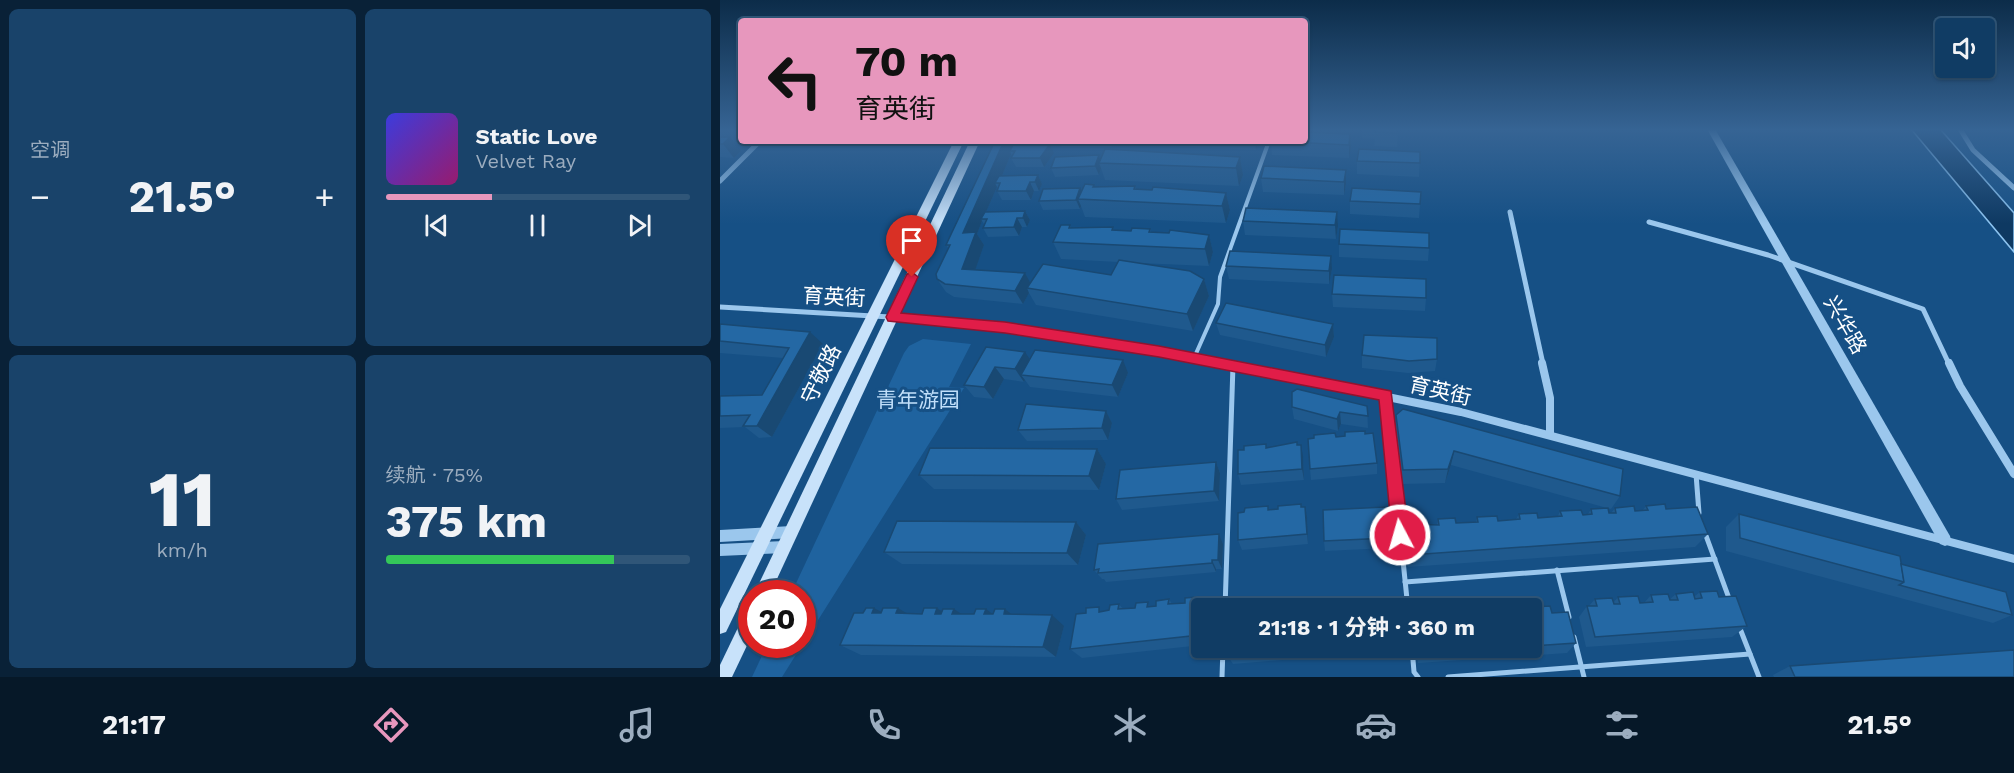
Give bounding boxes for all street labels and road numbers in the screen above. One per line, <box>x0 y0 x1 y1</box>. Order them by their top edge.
street label: 育英街 <box>802 282 866 311</box>
street label: 兴华路 <box>1819 291 1872 358</box>
street label: 守敬路 <box>796 340 846 408</box>
street label: 育英街 <box>1407 371 1474 410</box>

